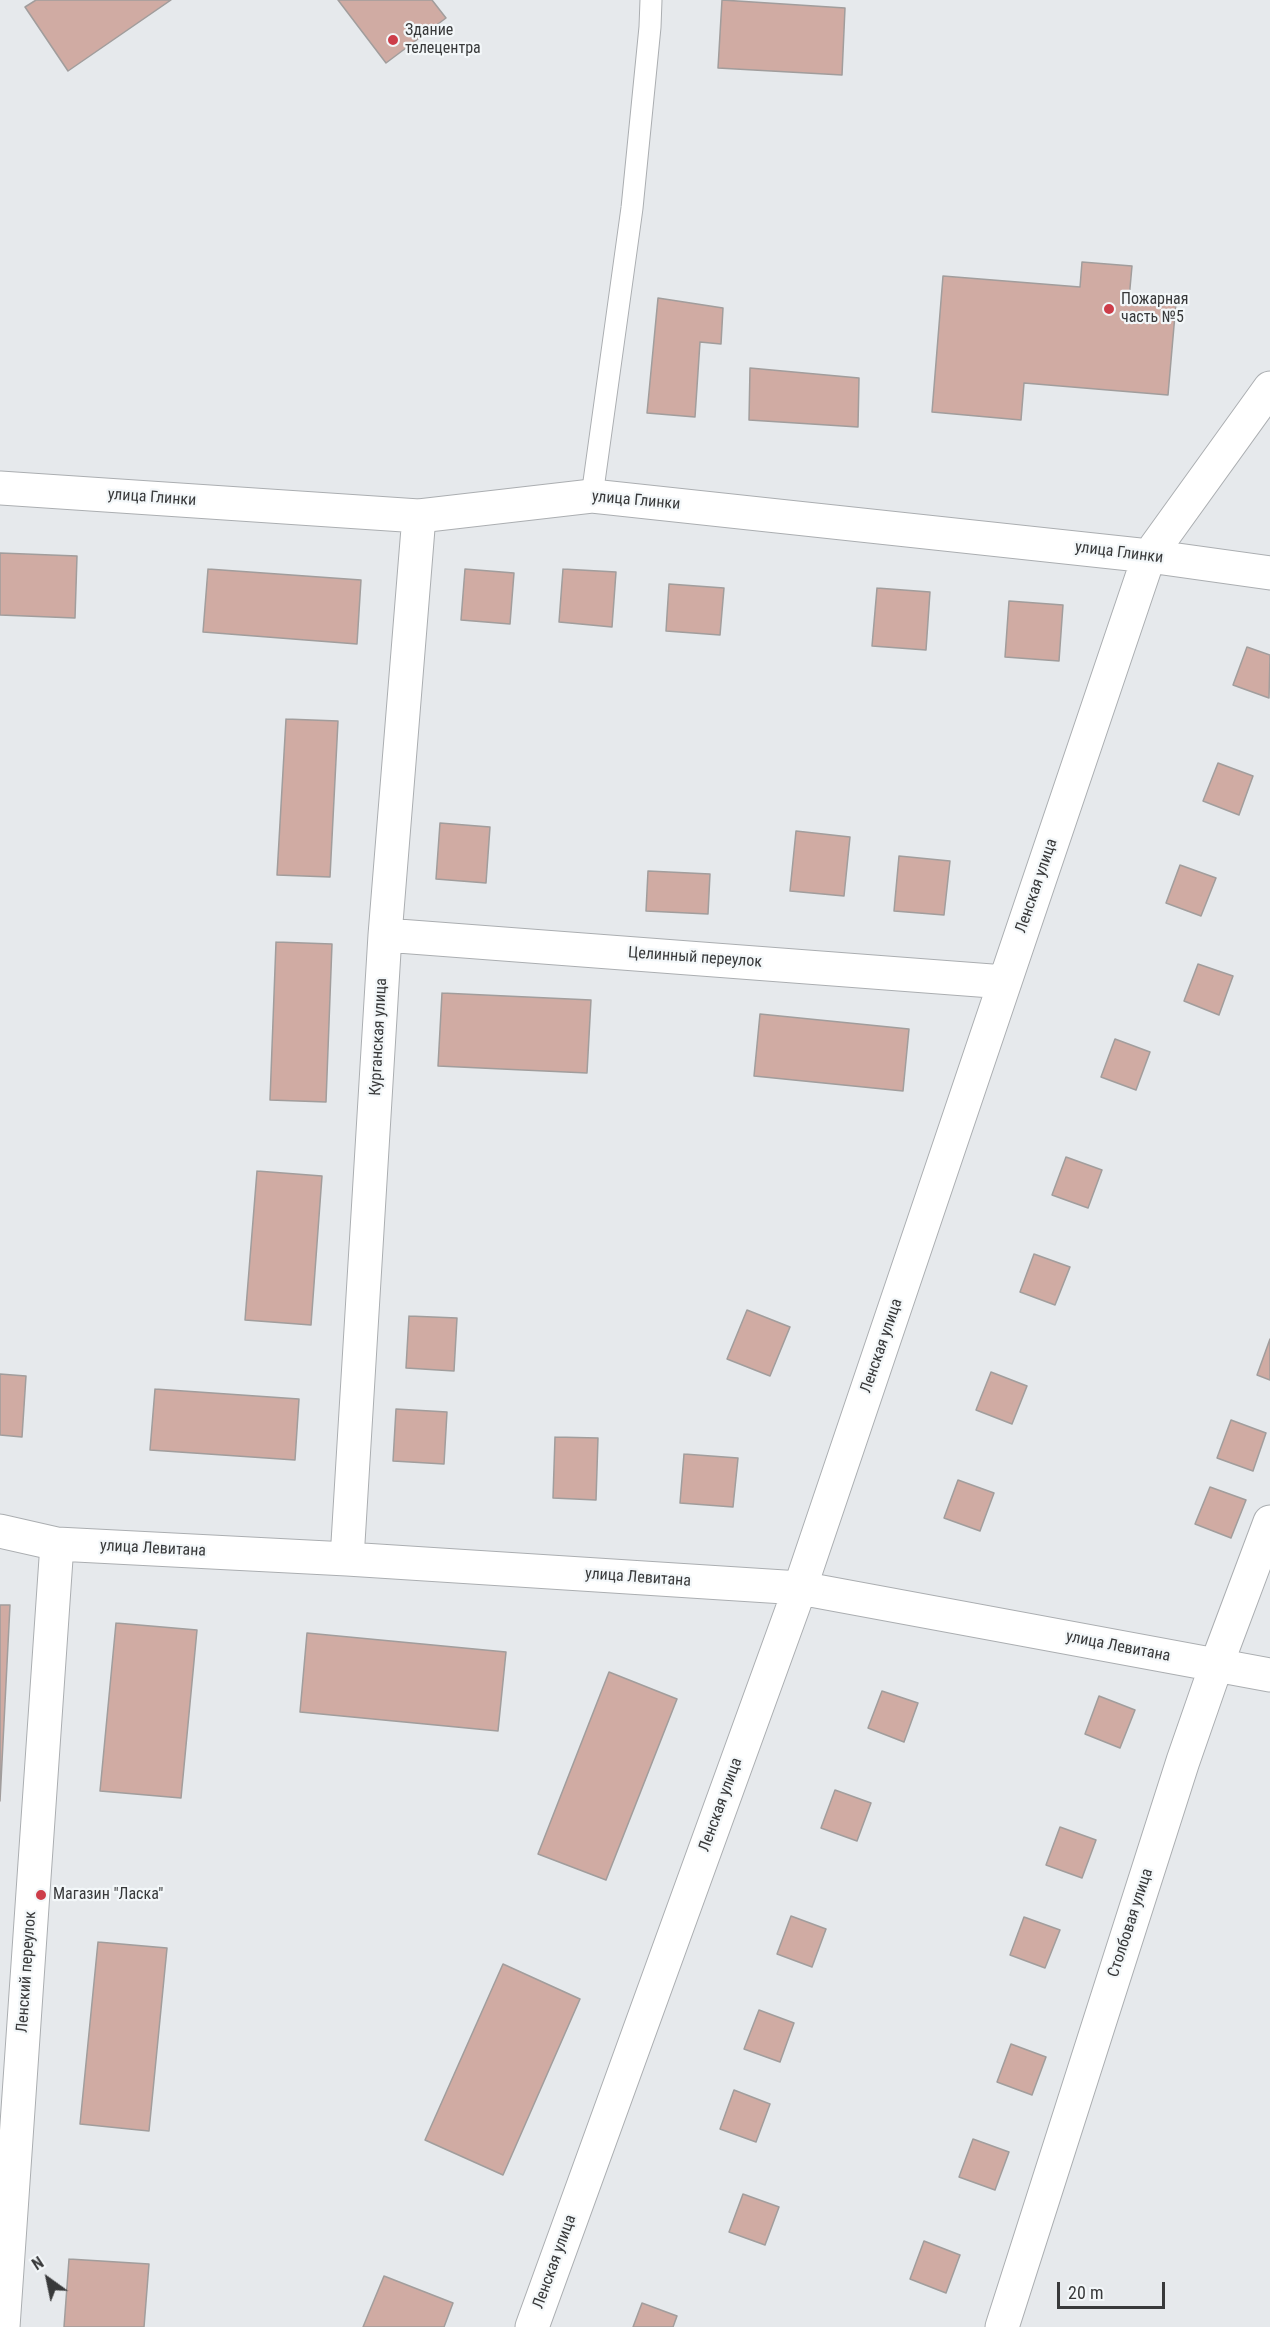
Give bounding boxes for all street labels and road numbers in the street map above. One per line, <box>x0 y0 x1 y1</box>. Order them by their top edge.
street label: улица Глинки <box>107 485 197 511</box>
street label: улица Глинки <box>591 488 681 514</box>
street label: улица Глинки <box>1074 538 1164 568</box>
street label: Ленская улица <box>1012 836 1062 936</box>
street label: Целинный переулок <box>627 944 763 972</box>
street label: Курганская улица <box>366 978 392 1096</box>
street label: Ленская улица <box>857 1296 907 1396</box>
street label: улица Левитана <box>100 1537 206 1561</box>
street label: улица Левитана <box>584 1565 692 1591</box>
street label: улица Левитана <box>1064 1627 1172 1667</box>
street label: Ленская улица <box>695 1756 747 1854</box>
street label: Столбовая улица <box>1104 1866 1158 1980</box>
street label: Ленский переулок <box>13 1911 41 2033</box>
street label: Ленская улица <box>529 2213 581 2311</box>

